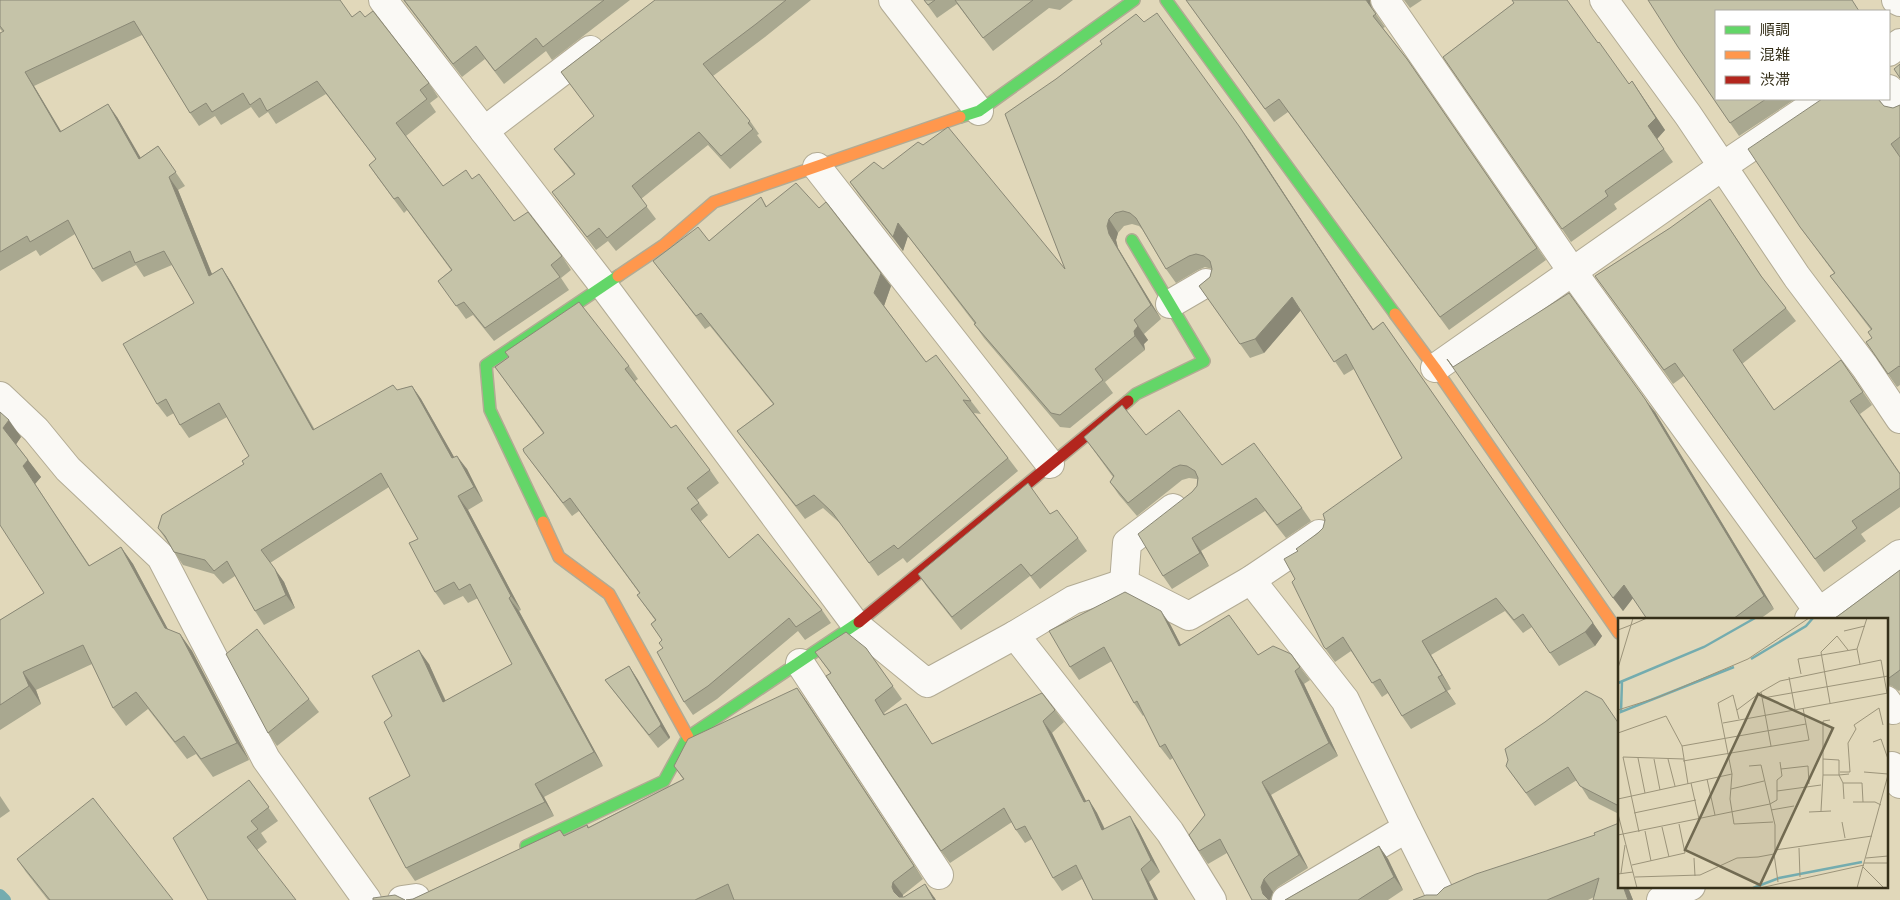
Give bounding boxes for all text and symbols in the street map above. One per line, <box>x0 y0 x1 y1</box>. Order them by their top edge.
legend <box>1715 10 1890 100</box>
text: 順調 <box>1760 21 1790 39</box>
text: 混雑 <box>1760 46 1790 64</box>
text: 渋滞 <box>1760 71 1790 89</box>
inset map <box>1618 618 1888 888</box>

